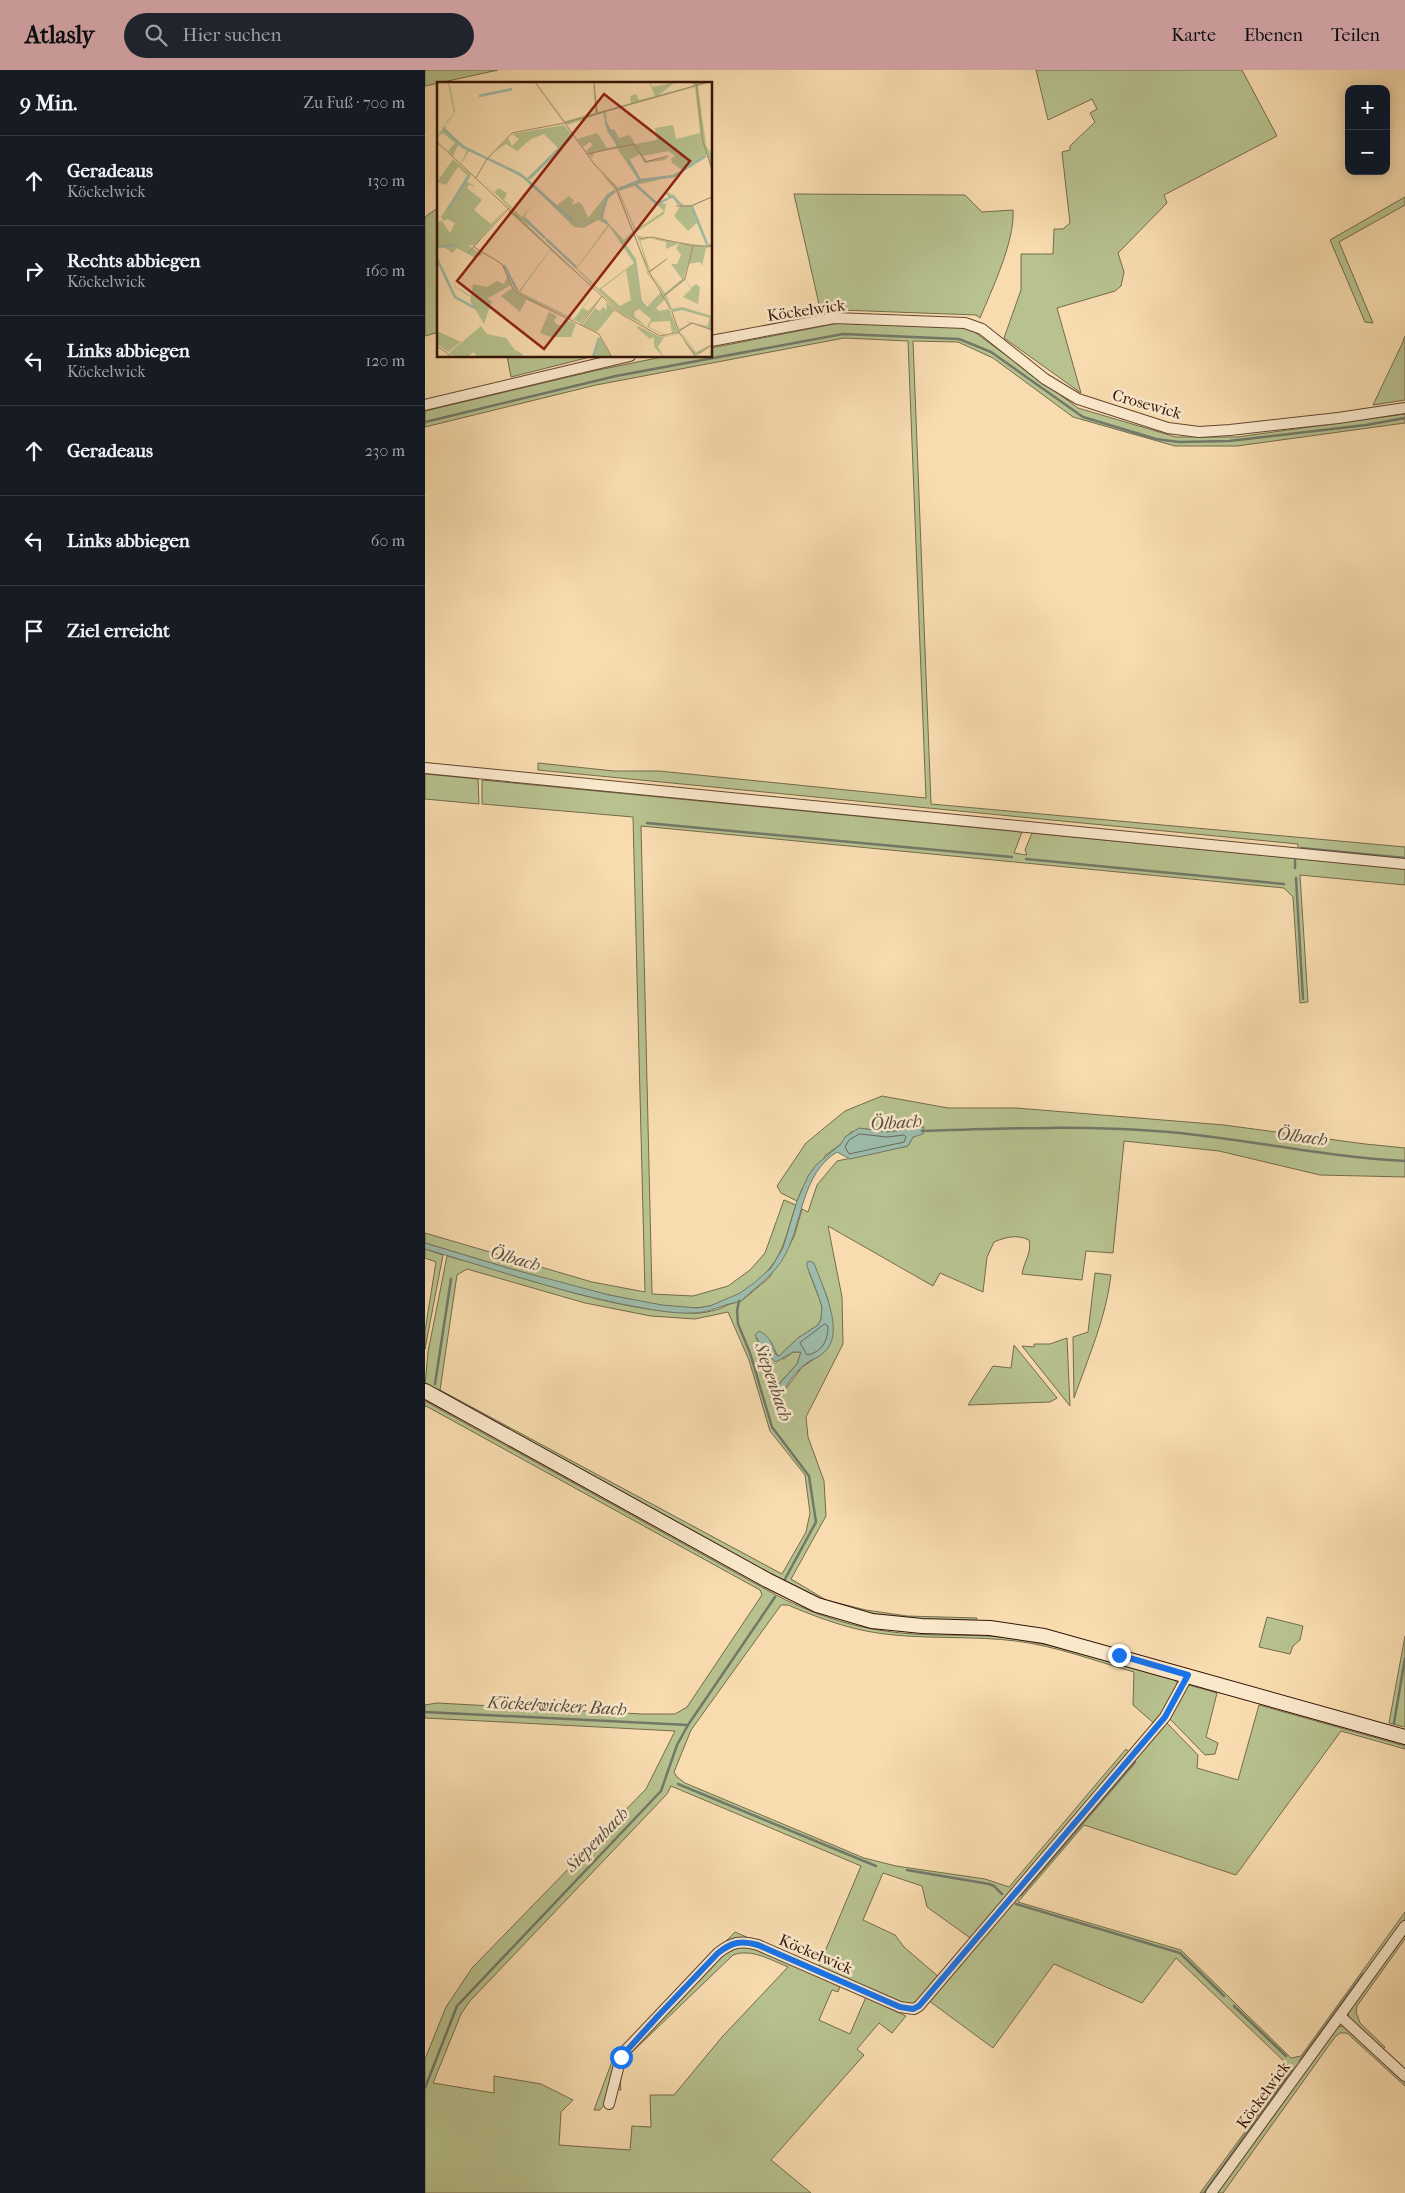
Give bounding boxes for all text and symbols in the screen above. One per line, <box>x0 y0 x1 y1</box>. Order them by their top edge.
search box <box>124 13 474 58</box>
text: Atlasly <box>25 21 94 49</box>
icon: search <box>142 21 170 49</box>
text: Hier suchen <box>182 24 281 46</box>
text: Karte <box>1171 25 1216 46</box>
text: Ebenen <box>1244 25 1303 46</box>
text: Teilen <box>1331 25 1380 46</box>
inset map <box>437 82 713 358</box>
map controls <box>1345 85 1390 175</box>
button: + <box>1345 85 1390 130</box>
text: 9 Min. <box>20 91 77 115</box>
text: Zu Fuß · 700 m <box>303 93 405 112</box>
button: − <box>1345 130 1390 175</box>
text: Geradeaus <box>67 160 153 182</box>
icon: ahead <box>20 167 48 195</box>
text: 130 m <box>367 171 405 190</box>
text: Köckelwick <box>67 182 145 201</box>
text: Rechts abbiegen <box>67 250 201 272</box>
icon: right <box>20 257 48 285</box>
text: 160 m <box>365 261 405 280</box>
text: Köckelwick <box>67 272 145 291</box>
street label: Köckelwick <box>766 295 847 325</box>
text: Links abbiegen <box>67 340 190 362</box>
icon: left <box>20 347 48 375</box>
text: 120 m <box>366 351 405 370</box>
text: Köckelwick <box>67 362 145 381</box>
street label: Crosewick <box>1110 385 1184 423</box>
icon: ahead <box>20 437 48 465</box>
text: Geradeaus <box>67 440 153 462</box>
text: 230 m <box>365 441 405 460</box>
icon: left <box>20 527 48 555</box>
text: Links abbiegen <box>67 530 190 552</box>
text: 60 m <box>371 531 405 550</box>
icon: arrive <box>20 617 48 645</box>
text: Ziel erreicht <box>67 620 170 642</box>
water label: Ölbach <box>869 1110 923 1135</box>
water label: Ölbach <box>1275 1122 1329 1151</box>
water label: Ölbach <box>487 1241 543 1276</box>
water label: Siepenbach <box>749 1339 796 1424</box>
route end <box>1108 1644 1131 1667</box>
water label: Köckelwicker Bach <box>485 1692 627 1720</box>
water label: Siepenbach <box>560 1803 633 1877</box>
street label: Köckelwick <box>776 1930 856 1978</box>
route start <box>610 2046 633 2069</box>
street label: Köckelwick <box>1232 2057 1294 2132</box>

